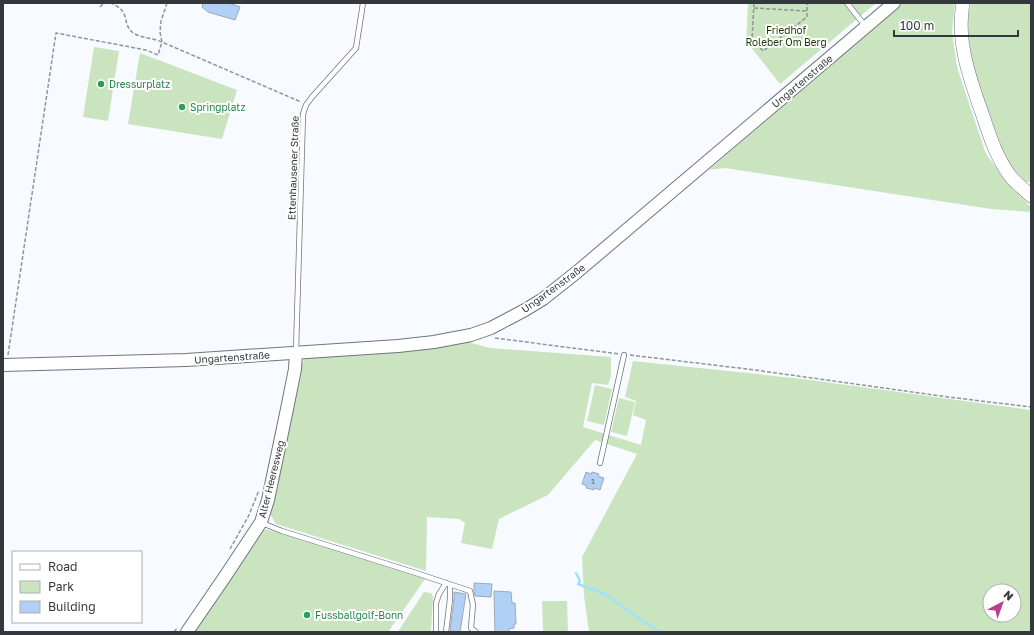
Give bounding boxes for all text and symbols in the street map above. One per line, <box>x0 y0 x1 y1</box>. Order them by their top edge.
scale bar <box>894 12 1018 38</box>
text: 100 m <box>900 18 934 33</box>
park label: Friedhof Roleber Om Berg <box>745 24 827 48</box>
street label: Ungartenstraße <box>769 52 835 110</box>
place label: Dressurplatz <box>109 78 170 90</box>
marker: Dressurplatz <box>96 79 106 89</box>
place label: Springplatz <box>190 101 246 113</box>
marker: Springplatz <box>177 102 187 112</box>
street label: Ettenhausener Straße <box>285 115 301 220</box>
street label: Ungartenstraße <box>519 261 587 315</box>
street label: Ungartenstraße <box>194 348 270 366</box>
street label: Alter Heeresweg <box>256 439 286 519</box>
house number: 1 <box>591 476 595 486</box>
legend <box>12 551 142 623</box>
text: Road <box>48 559 77 574</box>
text: Park <box>48 579 74 594</box>
north arrow <box>982 583 1022 623</box>
text: N <box>1001 587 1016 603</box>
text: Building <box>48 599 96 614</box>
place label: Fussballgolf-Bonn <box>315 609 403 621</box>
marker: Fussballgolf-Bonn <box>302 610 312 620</box>

